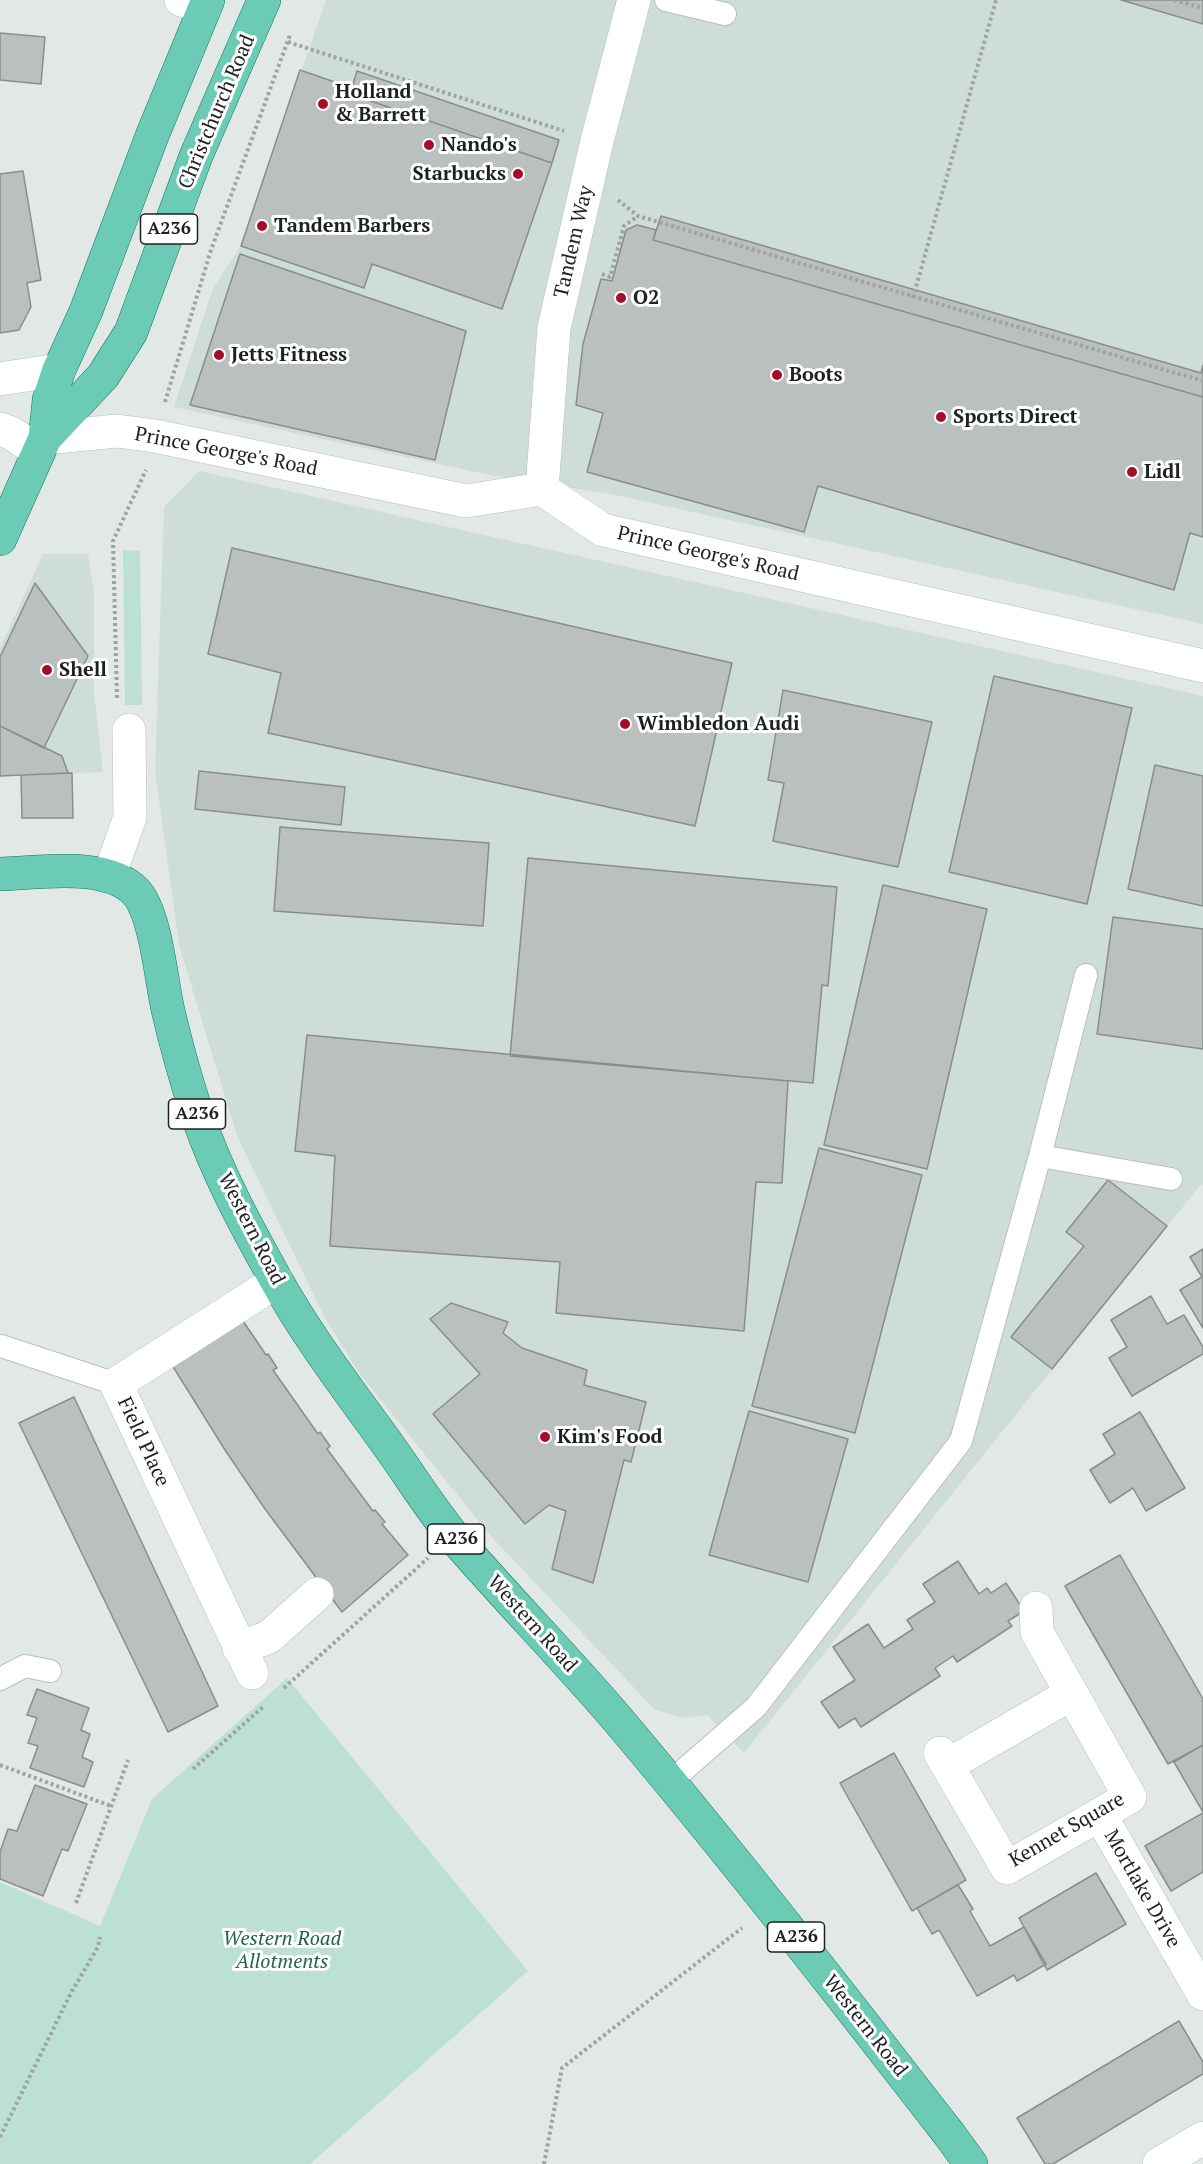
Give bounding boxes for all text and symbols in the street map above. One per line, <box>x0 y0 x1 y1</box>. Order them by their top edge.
street label: Christchurch Road <box>174 31 260 193</box>
place label: Holland & Barrett <box>335 80 426 127</box>
marker: Holland & Barrett <box>316 97 330 111</box>
place label: Nando's <box>441 133 517 157</box>
marker: Nando's <box>422 138 436 152</box>
place label: Starbucks <box>413 162 506 186</box>
marker: Starbucks <box>511 167 525 181</box>
street label: Tandem Way <box>549 183 599 301</box>
road number: A236 <box>140 214 198 244</box>
place label: Tandem Barbers <box>274 214 430 238</box>
marker: Tandem Barbers <box>255 219 269 233</box>
place label: O2 <box>633 286 659 310</box>
marker: O2 <box>614 291 628 305</box>
place label: Jetts Fitness <box>231 343 347 367</box>
marker: Jetts Fitness <box>212 348 226 362</box>
place label: Boots <box>789 363 843 387</box>
marker: Boots <box>770 368 784 382</box>
place label: Sports Direct <box>953 405 1077 429</box>
marker: Sports Direct <box>934 410 948 424</box>
street label: Prince George's Road <box>133 423 319 481</box>
place label: Lidl <box>1144 460 1181 484</box>
marker: Lidl <box>1125 465 1139 479</box>
street label: Prince George's Road <box>615 521 801 587</box>
place label: Shell <box>59 658 107 682</box>
marker: Shell <box>40 663 54 677</box>
place label: Wimbledon Audi <box>637 712 800 736</box>
marker: Wimbledon Audi <box>618 717 632 731</box>
road number: A236 <box>168 1099 226 1129</box>
street label: Western Road <box>212 1169 290 1289</box>
street label: Field Place <box>112 1393 174 1491</box>
place label: Kim's Food <box>557 1425 662 1449</box>
marker: Kim's Food <box>538 1430 552 1444</box>
road number: A236 <box>428 1524 484 1554</box>
street label: Western Road <box>482 1570 582 1678</box>
street label: Kennet Square <box>1005 1787 1129 1873</box>
street label: Mortlake Drive <box>1099 1826 1185 1952</box>
road number: A236 <box>768 1922 824 1952</box>
park label: Western Road Allotments <box>223 1927 341 1974</box>
street label: Western Road <box>818 1970 912 2082</box>

